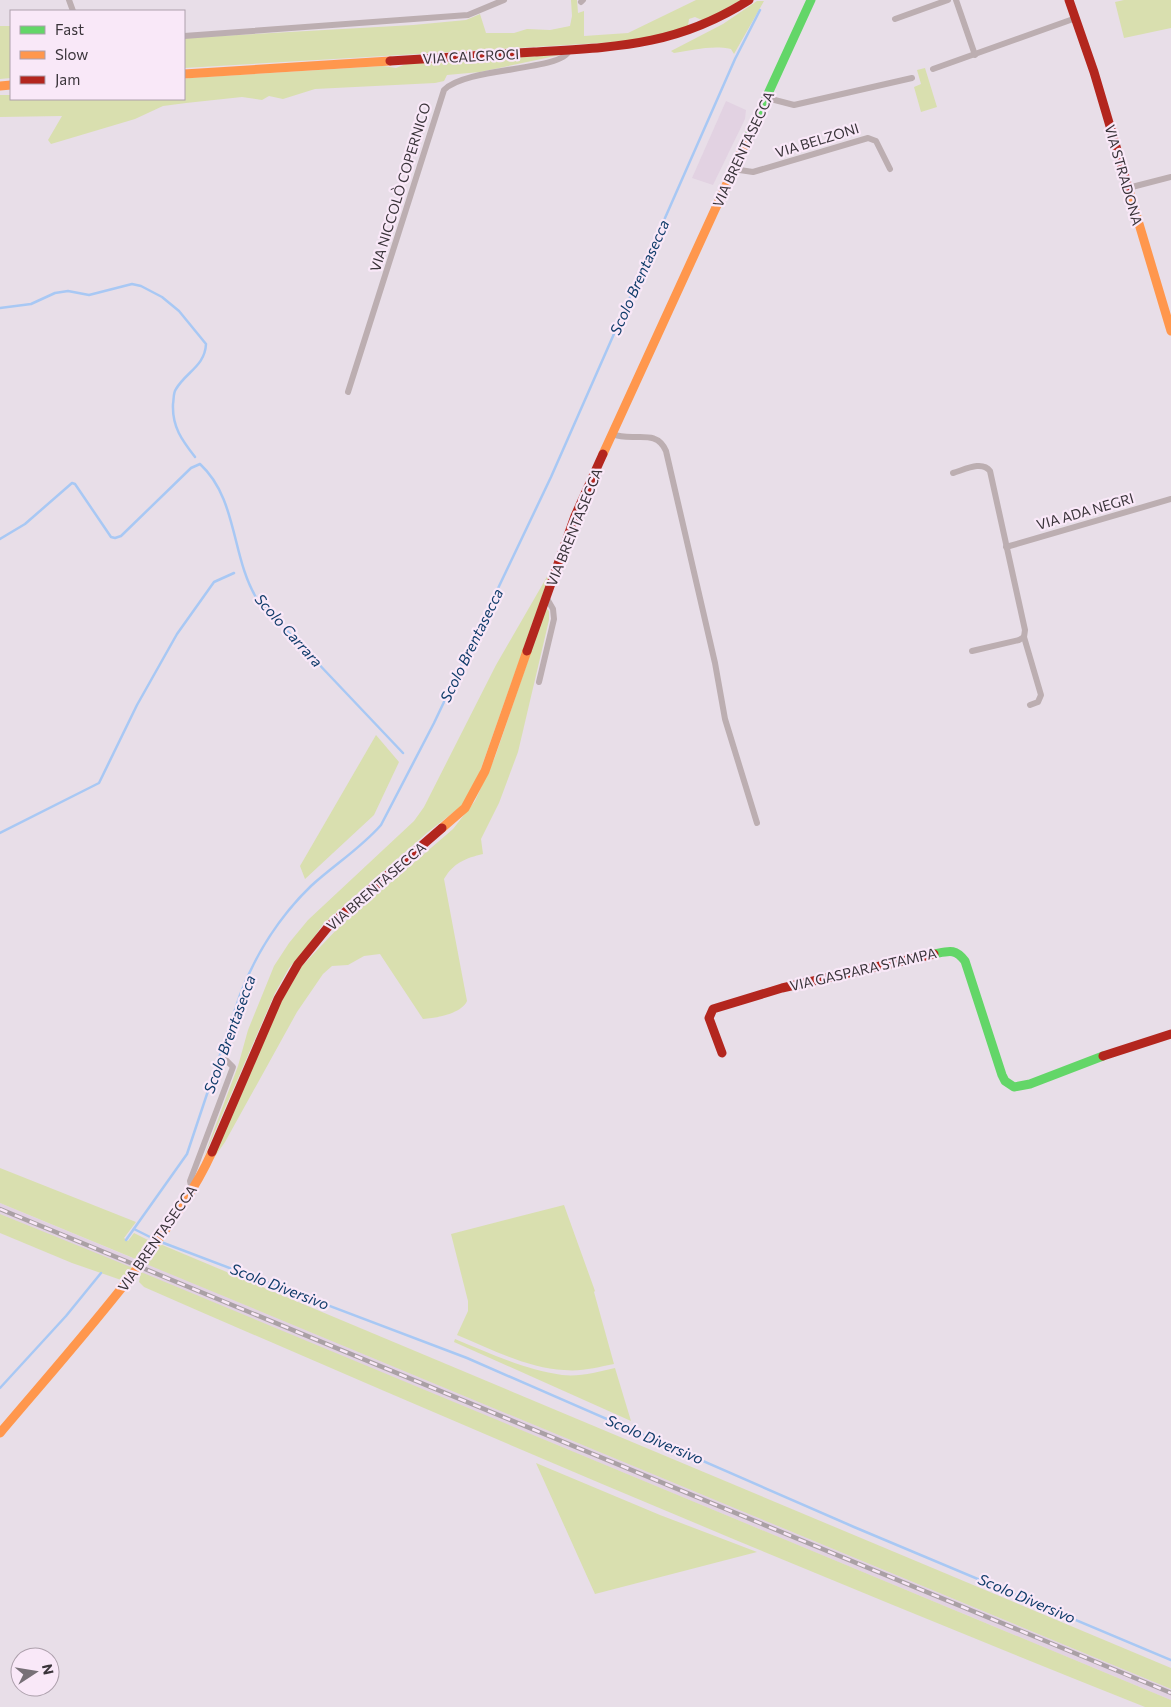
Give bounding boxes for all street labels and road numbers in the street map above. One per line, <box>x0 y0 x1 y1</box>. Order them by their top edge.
street label: VIA CALCROCI <box>422 45 520 67</box>
street label: VIA BRENTASECCA <box>709 88 777 210</box>
street label: VIA NICCOLÒ COPERNICO <box>366 100 434 274</box>
street label: VIA BELZONI <box>773 119 861 161</box>
street label: VIA STRADONA <box>1102 123 1147 228</box>
street label: VIA BRENTASECCA <box>543 465 606 589</box>
street label: VIA ADA NEGRI <box>1035 489 1135 533</box>
street label: VIA BRENTASECCA <box>323 838 429 934</box>
street label: VIA GASPARA STAMPA <box>788 944 938 994</box>
street label: VIA BRENTASECCA <box>114 1181 200 1294</box>

